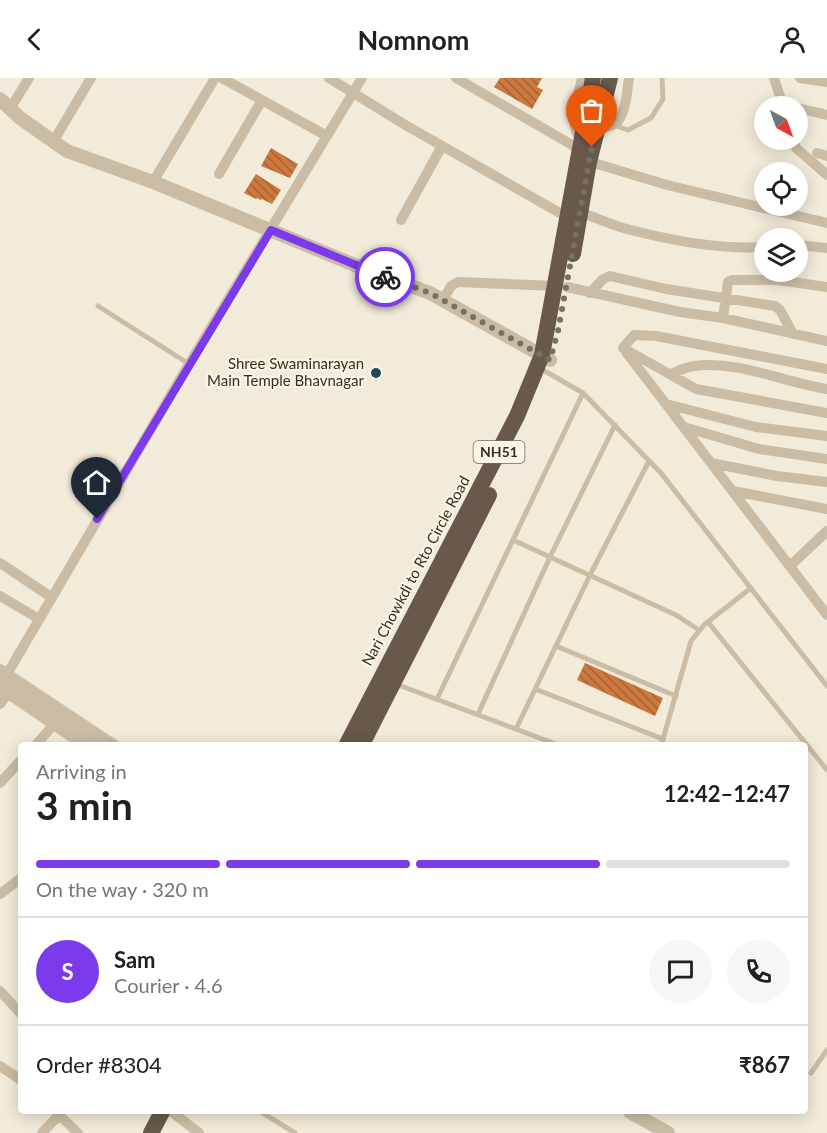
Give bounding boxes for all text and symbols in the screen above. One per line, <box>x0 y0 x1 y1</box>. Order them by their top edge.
icon: back <box>18 23 51 56</box>
text: Nomnom <box>358 23 469 56</box>
icon: person <box>776 23 809 56</box>
pin <box>566 85 617 147</box>
icon: bag <box>575 94 608 127</box>
north arrow <box>754 96 808 150</box>
map controls <box>754 96 808 282</box>
button: locate <box>754 162 808 216</box>
button: layers <box>754 228 808 282</box>
courier <box>355 247 415 307</box>
icon: bike <box>369 261 402 294</box>
place label: Shree Swaminarayan Main Temple Bhavnagar <box>207 354 365 389</box>
marker: Shree Swaminarayan Main Temple Bhavnagar <box>369 366 383 380</box>
road number: NH51 <box>474 441 524 463</box>
pin <box>71 457 122 519</box>
icon: home <box>80 466 113 499</box>
street label: Nari Chowkdi to Rto Circle Road <box>357 473 473 668</box>
text: Arriving in <box>36 759 127 783</box>
text: 12:42–12:47 <box>664 780 790 807</box>
text: 3 min <box>36 782 133 828</box>
text: On the way · 320 m <box>36 877 209 901</box>
button: chat <box>649 940 712 1003</box>
button: phone <box>727 940 790 1003</box>
text: Sam <box>114 946 156 973</box>
text: S <box>61 958 74 985</box>
text: Courier · 4.6 <box>114 973 223 997</box>
text: Order #8304 <box>36 1051 162 1078</box>
text: ₹867 <box>739 1051 790 1078</box>

